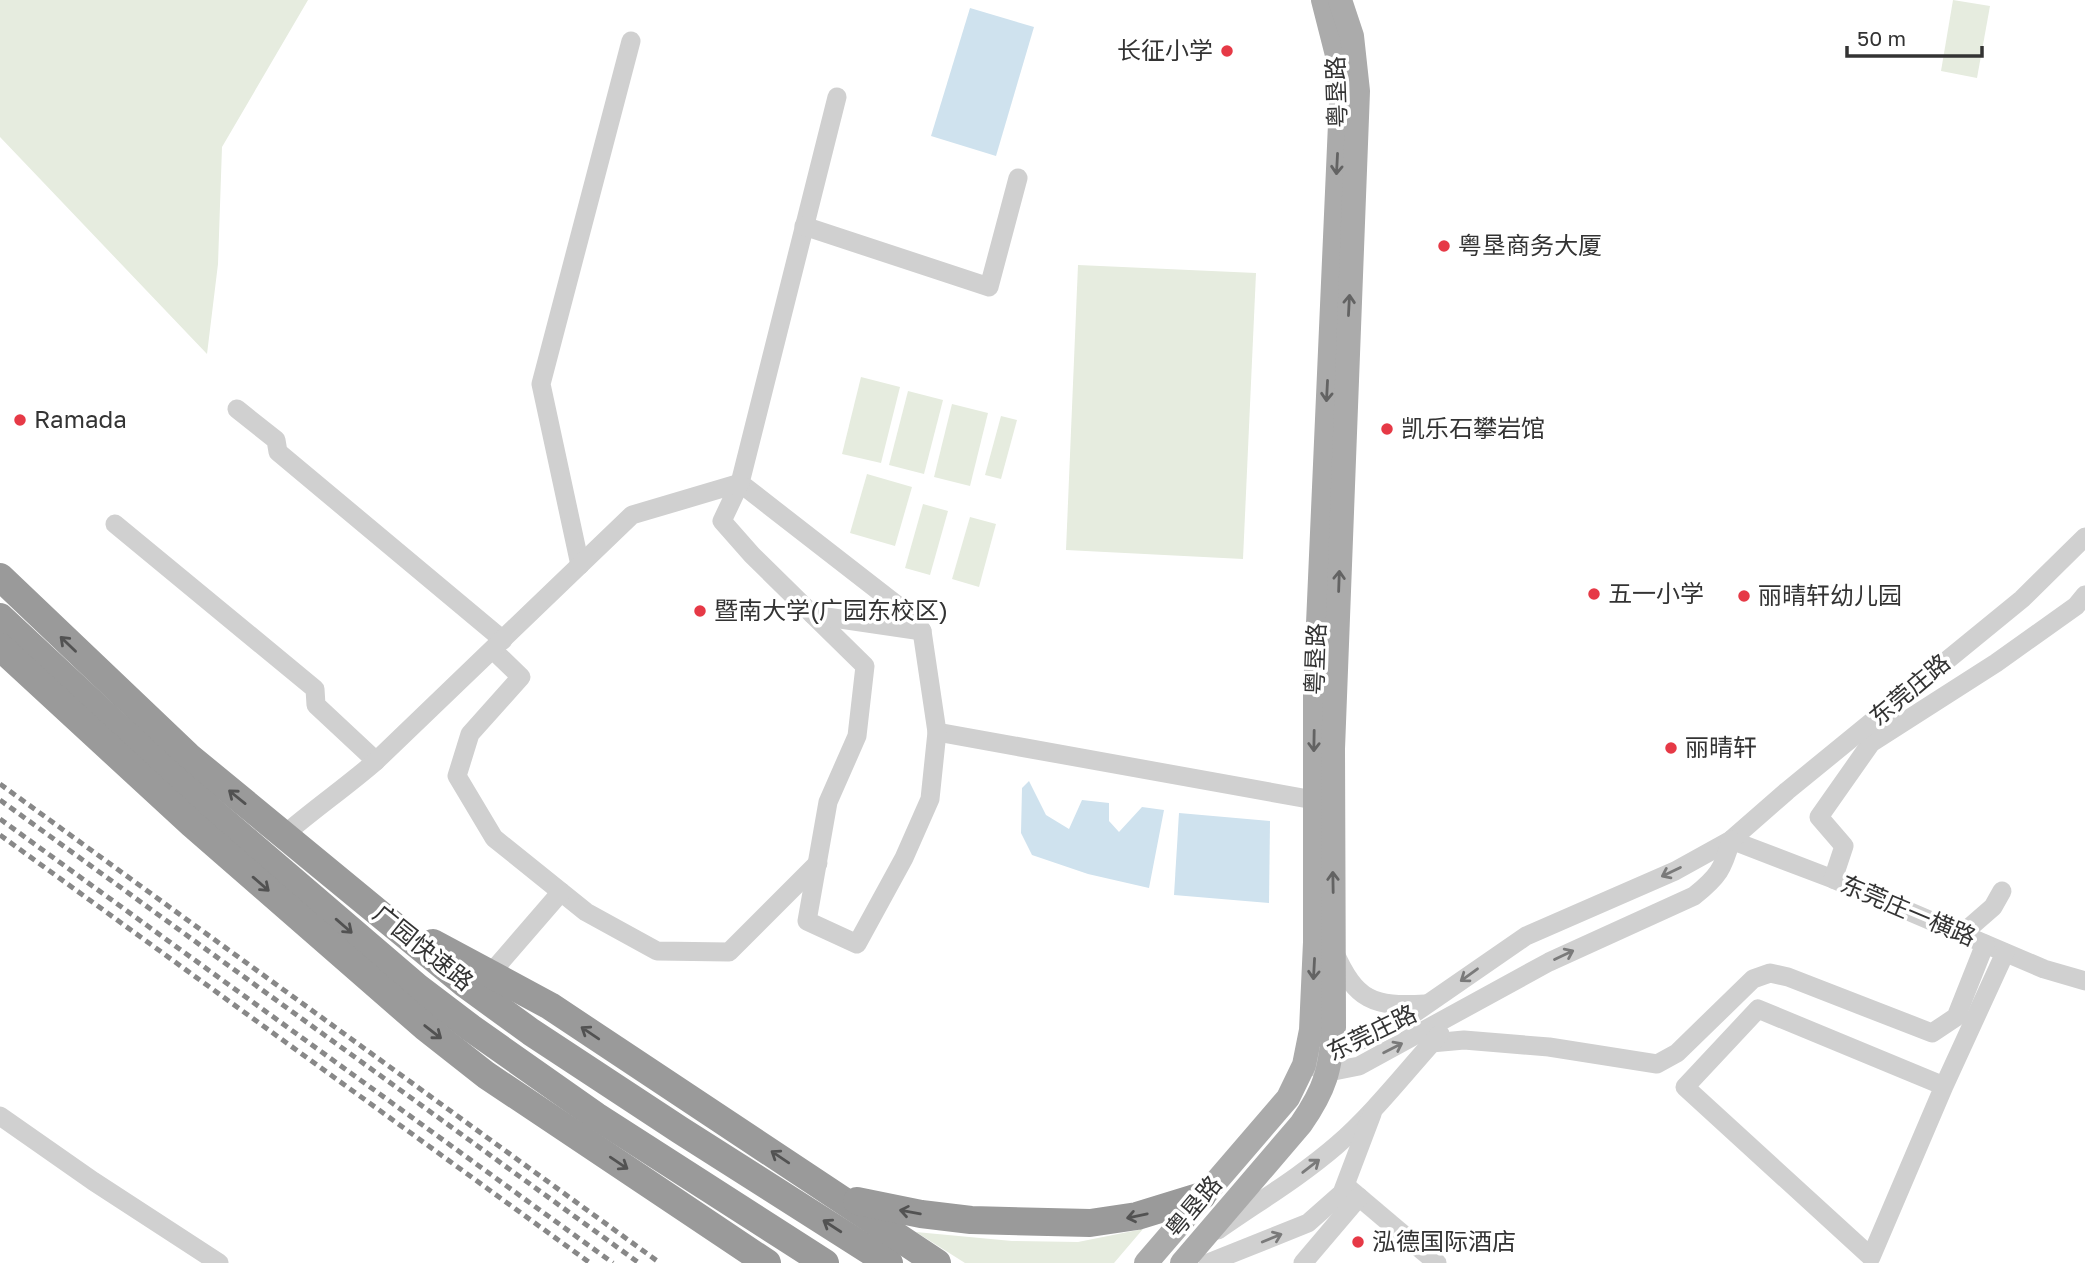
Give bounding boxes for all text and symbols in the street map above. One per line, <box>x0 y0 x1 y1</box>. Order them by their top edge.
scale bar <box>1847 14 1982 58</box>
text: 50 m <box>1857 25 1906 51</box>
place label: 长征小学 <box>1117 35 1213 64</box>
marker: 长征小学 <box>1219 43 1235 59</box>
street label: 粤垦路 <box>1320 56 1351 129</box>
one-way arrow <box>1331 152 1344 175</box>
place label: 粤垦商务大厦 <box>1458 230 1602 259</box>
marker: 粤垦商务大厦 <box>1436 238 1452 254</box>
one-way arrow <box>1343 294 1356 317</box>
one-way arrow <box>1321 380 1334 403</box>
place label: Ramada <box>34 404 127 433</box>
marker: Ramada <box>12 412 28 428</box>
place label: 凯乐石攀岩馆 <box>1401 413 1545 442</box>
marker: 凯乐石攀岩馆 <box>1379 421 1395 437</box>
one-way arrow <box>1332 570 1345 593</box>
place label: 五一小学 <box>1608 578 1704 607</box>
place label: 丽晴轩幼儿园 <box>1758 580 1902 609</box>
marker: 五一小学 <box>1586 586 1602 602</box>
marker: 丽晴轩幼儿园 <box>1736 588 1752 604</box>
place label: 暨南大学(广园东校区) <box>714 595 948 624</box>
marker: 暨南大学(广园东校区) <box>692 603 708 619</box>
street label: 粤垦路 <box>1299 622 1330 695</box>
one-way arrow <box>60 636 77 653</box>
street label: 东莞庄路 <box>1863 647 1955 731</box>
one-way arrow <box>1307 729 1320 752</box>
place label: 丽晴轩 <box>1685 732 1757 761</box>
marker: 丽晴轩 <box>1663 740 1679 756</box>
one-way arrow <box>229 789 247 804</box>
one-way arrow <box>1661 866 1682 880</box>
street label: 东莞庄一横路 <box>1837 868 1981 951</box>
one-way arrow <box>1327 871 1340 894</box>
one-way arrow <box>252 875 269 892</box>
street label: 广园快速路 <box>368 898 480 996</box>
one-way arrow <box>335 918 353 934</box>
one-way arrow <box>1553 948 1574 961</box>
one-way arrow <box>1307 957 1320 980</box>
one-way arrow <box>1460 968 1479 982</box>
street label: 东莞庄路 <box>1322 998 1421 1066</box>
one-way arrow <box>423 1025 441 1040</box>
one-way arrow <box>581 1026 600 1040</box>
one-way arrow <box>1382 1041 1402 1055</box>
one-way arrow <box>771 1150 790 1164</box>
one-way arrow <box>608 1157 628 1171</box>
one-way arrow <box>1301 1159 1319 1174</box>
street label: 粤垦路 <box>1159 1169 1227 1243</box>
one-way arrow <box>899 1205 922 1218</box>
one-way arrow <box>1126 1209 1149 1223</box>
one-way arrow <box>823 1218 842 1233</box>
place label: 泓德国际酒店 <box>1372 1226 1516 1255</box>
one-way arrow <box>1260 1230 1282 1243</box>
marker: 泓德国际酒店 <box>1350 1234 1366 1250</box>

